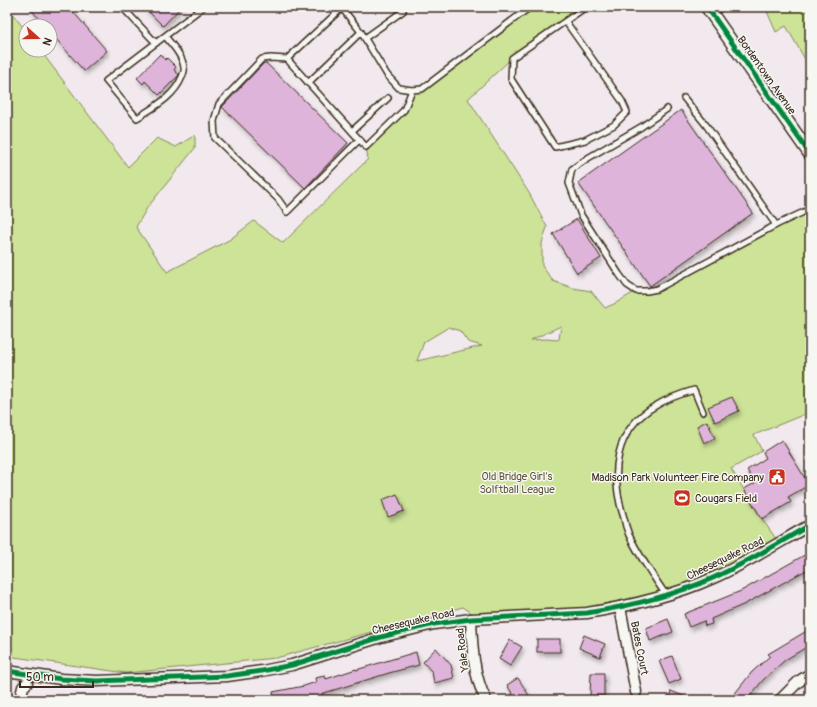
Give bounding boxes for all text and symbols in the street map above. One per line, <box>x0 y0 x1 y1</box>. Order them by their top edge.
north arrow <box>18 18 58 58</box>
street label: Bordentown Avenue <box>735 34 799 117</box>
text: N <box>39 36 54 48</box>
public building icon: Madison Park Volunteer Fire Company <box>767 467 787 487</box>
park label: Old Bridge Girl's Solftball League <box>479 470 555 496</box>
place label: Madison Park Volunteer Fire Company <box>591 471 764 484</box>
sports icon: Cougars Field <box>672 488 692 508</box>
place label: Cougars Field <box>695 492 757 505</box>
street label: Cheesequake Road <box>685 534 766 583</box>
street label: Cheesequake Road <box>371 606 456 637</box>
street label: Bates Court <box>628 620 651 677</box>
street label: Yale Road <box>453 627 472 674</box>
scale bar <box>20 663 93 689</box>
text: 50 m <box>26 670 54 685</box>

